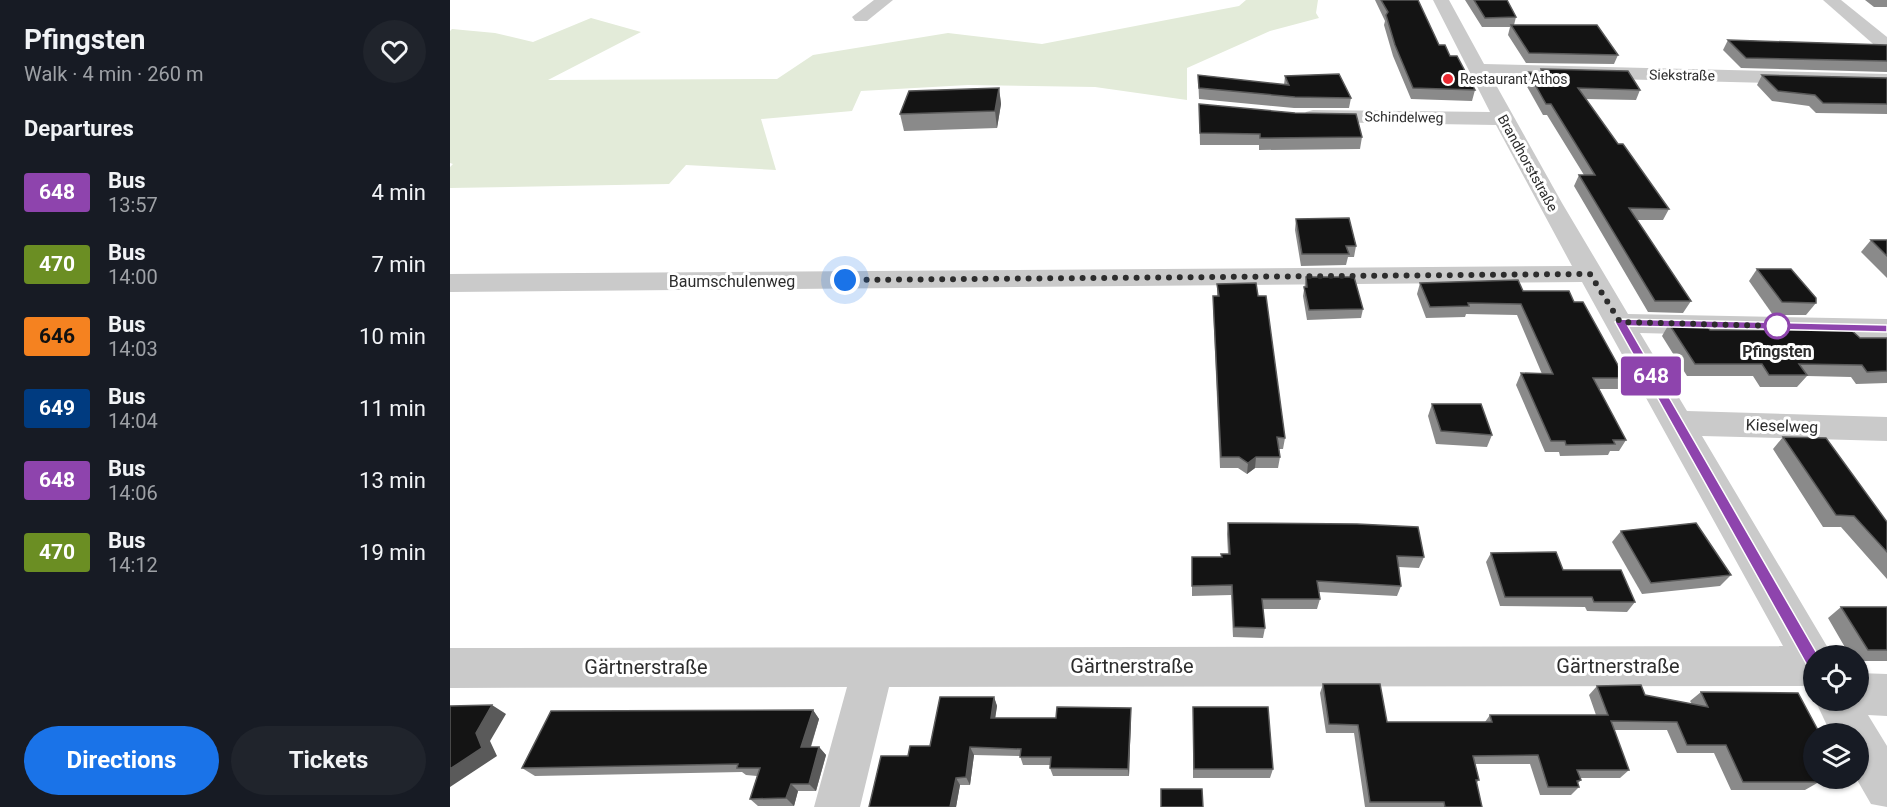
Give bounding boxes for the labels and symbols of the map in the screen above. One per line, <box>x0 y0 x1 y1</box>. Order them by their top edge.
street label: Siekstraße <box>1649 66 1715 84</box>
place label: Restaurant Athos <box>1460 71 1568 87</box>
marker: Restaurant Athos <box>1441 72 1455 86</box>
street label: Schindelweg <box>1364 108 1444 126</box>
street label: Brandhorststraße <box>1495 112 1561 214</box>
your location <box>830 265 860 295</box>
street label: Baumschulenweg <box>669 272 795 291</box>
marker: Pfingsten <box>1764 313 1790 339</box>
place label: Pfingsten <box>1742 342 1812 361</box>
line badge: 648 <box>1616 356 1686 395</box>
street label: Kieselweg <box>1745 415 1819 437</box>
street label: Gärtnerstraße <box>1070 654 1194 678</box>
street label: Gärtnerstraße <box>1556 654 1680 678</box>
street label: Gärtnerstraße <box>584 655 708 679</box>

